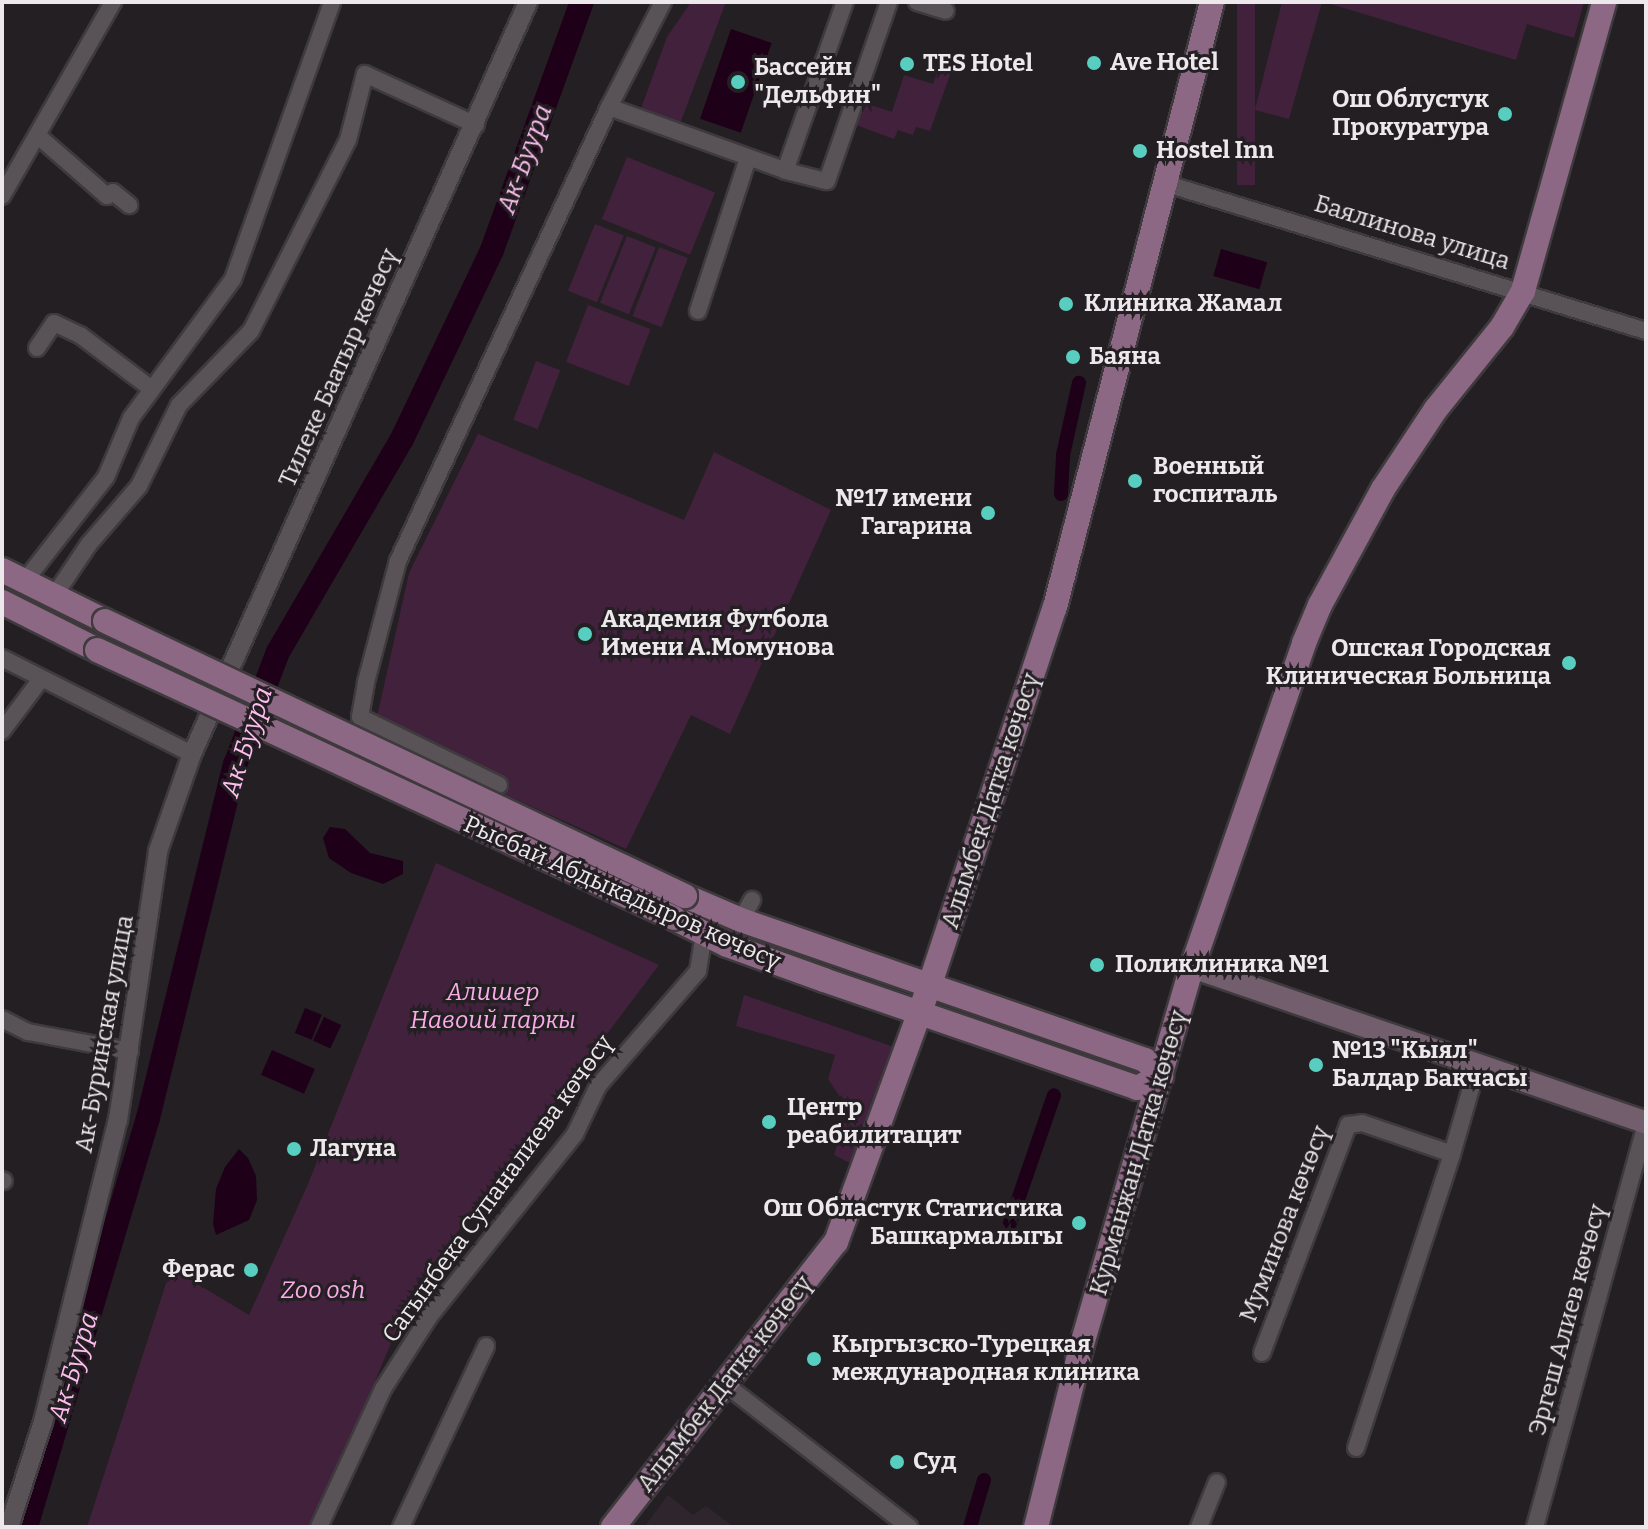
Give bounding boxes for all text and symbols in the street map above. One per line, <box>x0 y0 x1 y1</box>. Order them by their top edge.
place label: Ave Hotel <box>1110 49 1219 77</box>
place label: TES Hotel <box>923 50 1033 78</box>
place label: Бассейн "Дельфин" <box>754 54 881 110</box>
marker: Ave Hotel <box>1085 54 1103 72</box>
marker: TES Hotel <box>898 55 916 73</box>
marker: Бассейн "Дельфин" <box>729 73 747 91</box>
place label: Ош Облустук Прокуратура <box>1332 86 1489 142</box>
water label: Ак-Буура <box>491 100 559 218</box>
marker: Ош Облустук Прокуратура <box>1496 105 1514 123</box>
place label: Hostel Inn <box>1156 137 1274 165</box>
marker: Hostel Inn <box>1131 142 1149 160</box>
street label: Баялинова улица <box>1311 190 1513 276</box>
street label: Тилеке Баатыр көчөсү <box>273 244 405 492</box>
place label: Клиника Жамал <box>1084 290 1282 318</box>
marker: Клиника Жамал <box>1055 293 1077 315</box>
place label: Баяна <box>1089 343 1161 371</box>
marker: Баяна <box>1064 348 1082 366</box>
place label: Военный госпиталь <box>1153 453 1277 509</box>
marker: Военный госпиталь <box>1124 470 1146 492</box>
place label: №17 имени Гагарина <box>835 485 972 541</box>
marker: №17 имени Гагарина <box>979 504 997 522</box>
place label: Академия Футбола Имени А.Момунова <box>601 606 834 662</box>
marker: Академия Футбола Имени А.Момунова <box>576 625 594 643</box>
place label: Ошская Городская Клиническая Больница <box>1266 635 1551 691</box>
marker: Ошская Городская Клиническая Больница <box>1558 652 1580 674</box>
street label: Алымбек Датка көчөсү <box>936 670 1046 932</box>
water label: Ак-Буура <box>215 683 279 801</box>
street label: Рысбай Абдыкадыров көчөсү <box>459 810 785 976</box>
street label: Ак-Буринская улица <box>70 913 140 1155</box>
place label: Поликлиника №1 <box>1115 951 1329 979</box>
marker: Поликлиника №1 <box>1086 954 1108 976</box>
park label: Алишер Навоий паркы <box>410 979 576 1035</box>
street label: Курманжан Датка көчөсү <box>1084 1007 1194 1299</box>
street label: Сагынбека Супаналиева көчөсү <box>377 1030 619 1348</box>
place label: №13 "Кыял" Балдар Бакчасы <box>1332 1037 1527 1093</box>
marker: №13 "Кыял" Балдар Бакчасы <box>1307 1056 1325 1074</box>
place label: Центр реабилитацит <box>787 1094 961 1150</box>
marker: Центр реабилитацит <box>758 1111 780 1133</box>
street label: Муминова көчөсү <box>1234 1122 1336 1326</box>
place label: Лагуна <box>310 1135 396 1163</box>
marker: Лагуна <box>285 1140 303 1158</box>
place label: Ош Областук Статистика Башкармалыгы <box>763 1195 1063 1251</box>
street label: Эргеш Алиев көчөсү <box>1523 1201 1613 1439</box>
marker: Ош Областук Статистика Башкармалыгы <box>1070 1214 1088 1232</box>
place label: Ферас <box>162 1256 235 1284</box>
marker: Ферас <box>242 1261 260 1279</box>
street label: Алымбек Датка көчөсү <box>632 1270 818 1498</box>
park label: Zoo osh <box>281 1277 365 1305</box>
water label: Ак-Буура <box>43 1308 105 1426</box>
place label: Кыргызско-Турецкая международная клиника <box>832 1331 1140 1387</box>
marker: Кыргызско-Турецкая международная клиника <box>803 1348 825 1370</box>
place label: Суд <box>913 1448 957 1476</box>
marker: Суд <box>888 1453 906 1471</box>

